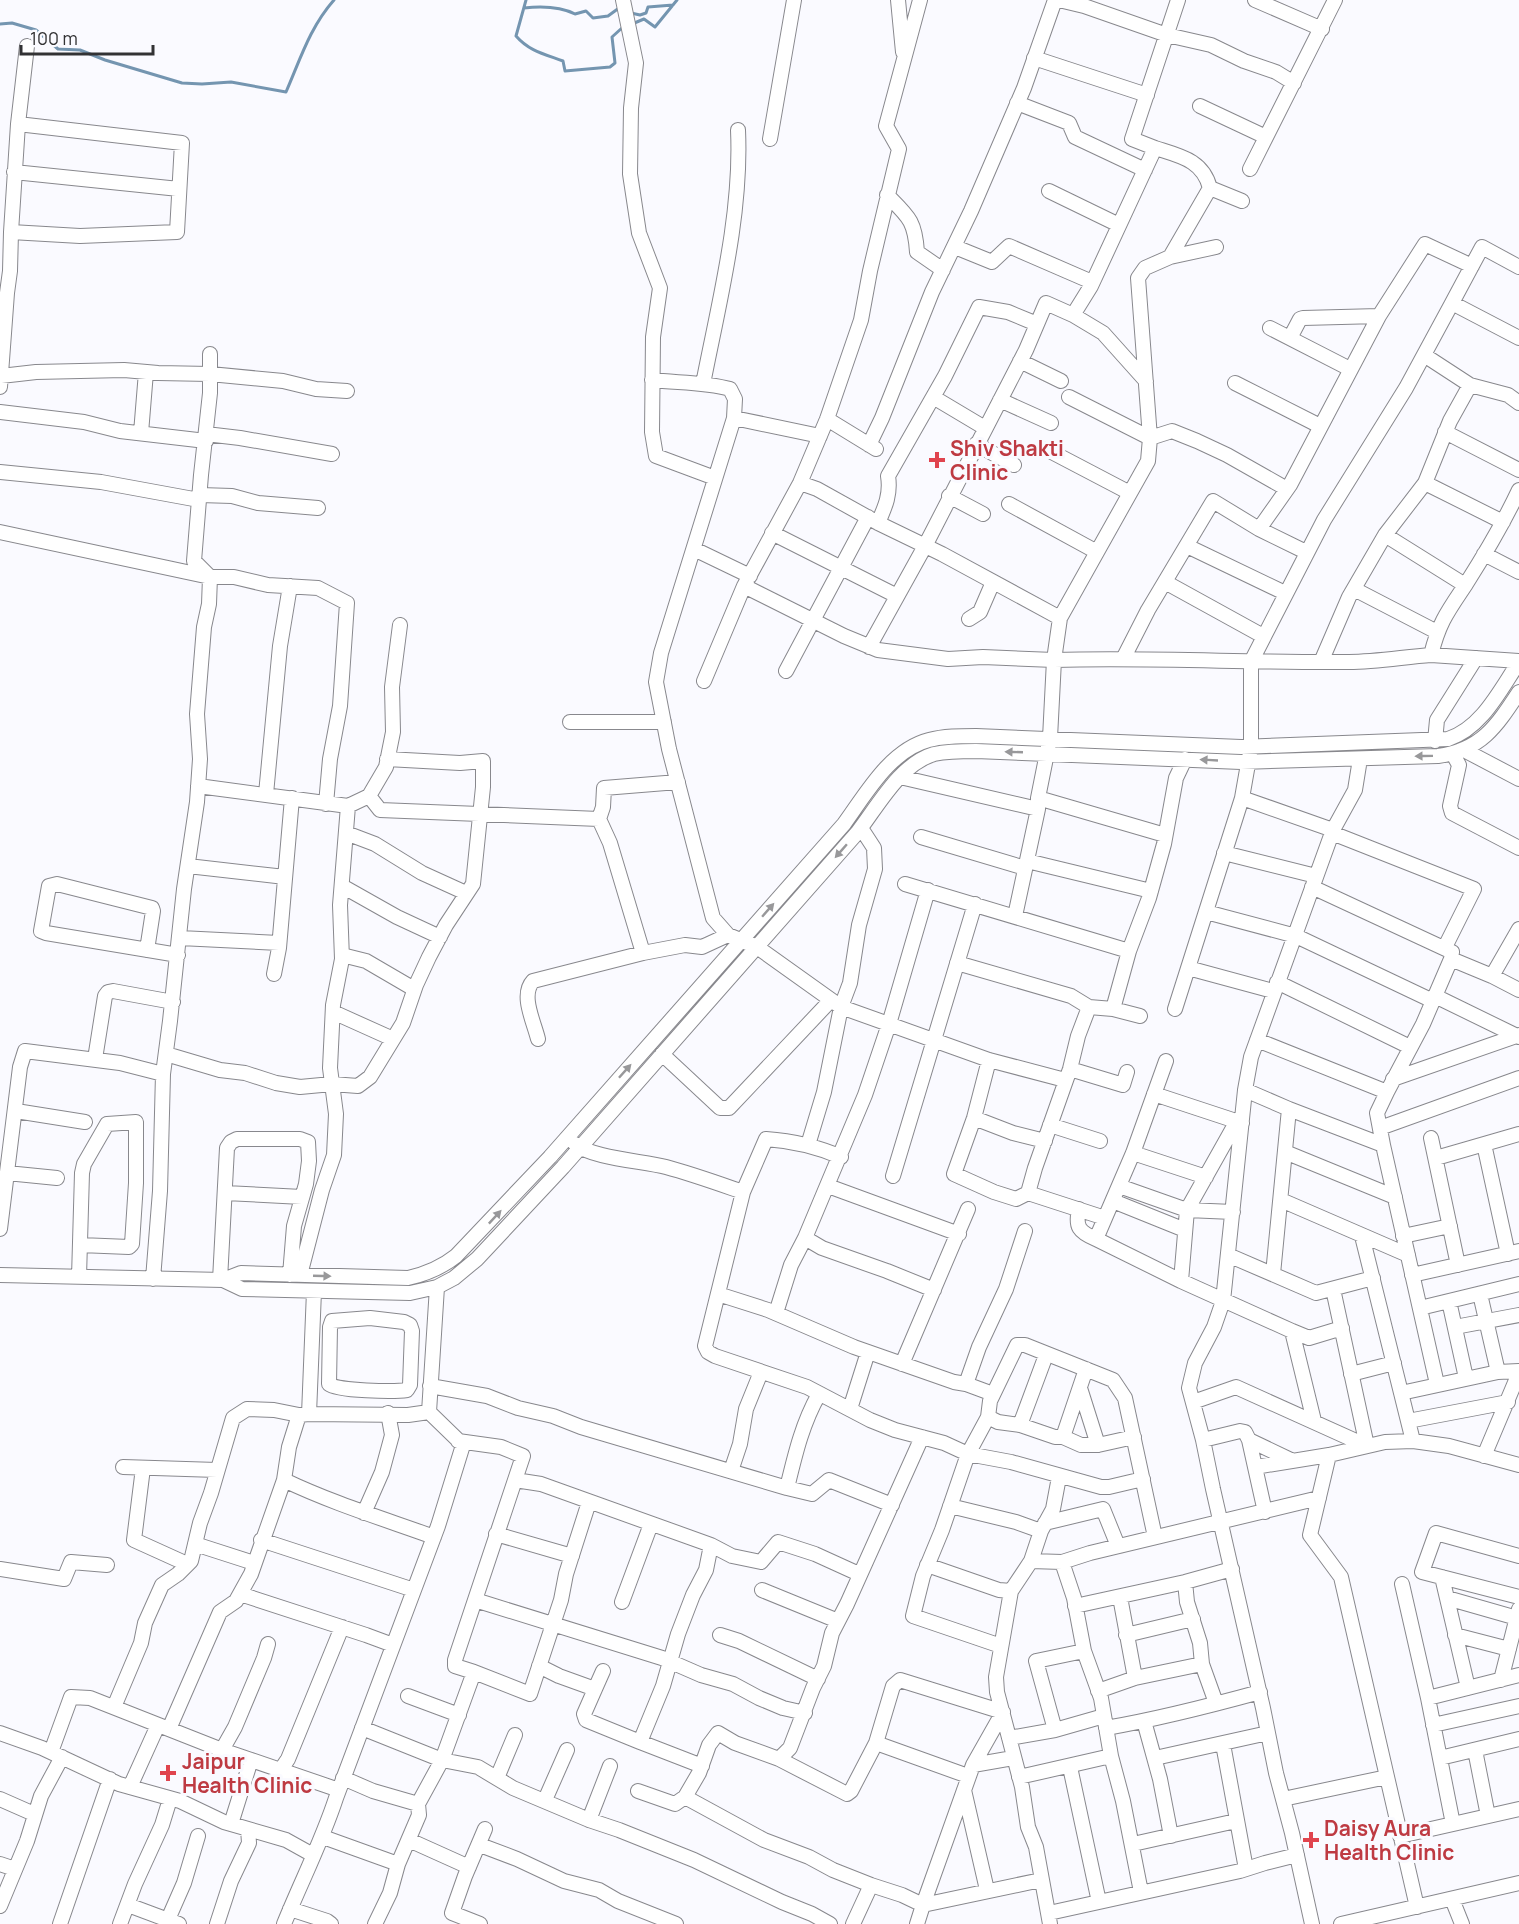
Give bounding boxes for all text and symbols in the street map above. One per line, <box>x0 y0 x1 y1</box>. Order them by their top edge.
scale bar <box>21 18 153 56</box>
text: 100 m <box>30 26 78 50</box>
place label: Shiv Shakti Clinic <box>950 434 1064 486</box>
marker: Shiv Shakti Clinic <box>928 451 946 469</box>
one-way arrow <box>1004 747 1023 757</box>
one-way arrow <box>1415 752 1434 761</box>
one-way arrow <box>1199 756 1218 765</box>
one-way arrow <box>835 843 848 858</box>
one-way arrow <box>761 903 774 918</box>
one-way arrow <box>618 1064 632 1079</box>
one-way arrow <box>488 1209 502 1224</box>
one-way arrow <box>313 1271 332 1280</box>
place label: Jaipur Health Clinic <box>182 1747 312 1799</box>
marker: Jaipur Health Clinic <box>159 1764 177 1782</box>
place label: Daisy Aura Health Clinic <box>1324 1814 1454 1866</box>
marker: Daisy Aura Health Clinic <box>1302 1831 1320 1849</box>

